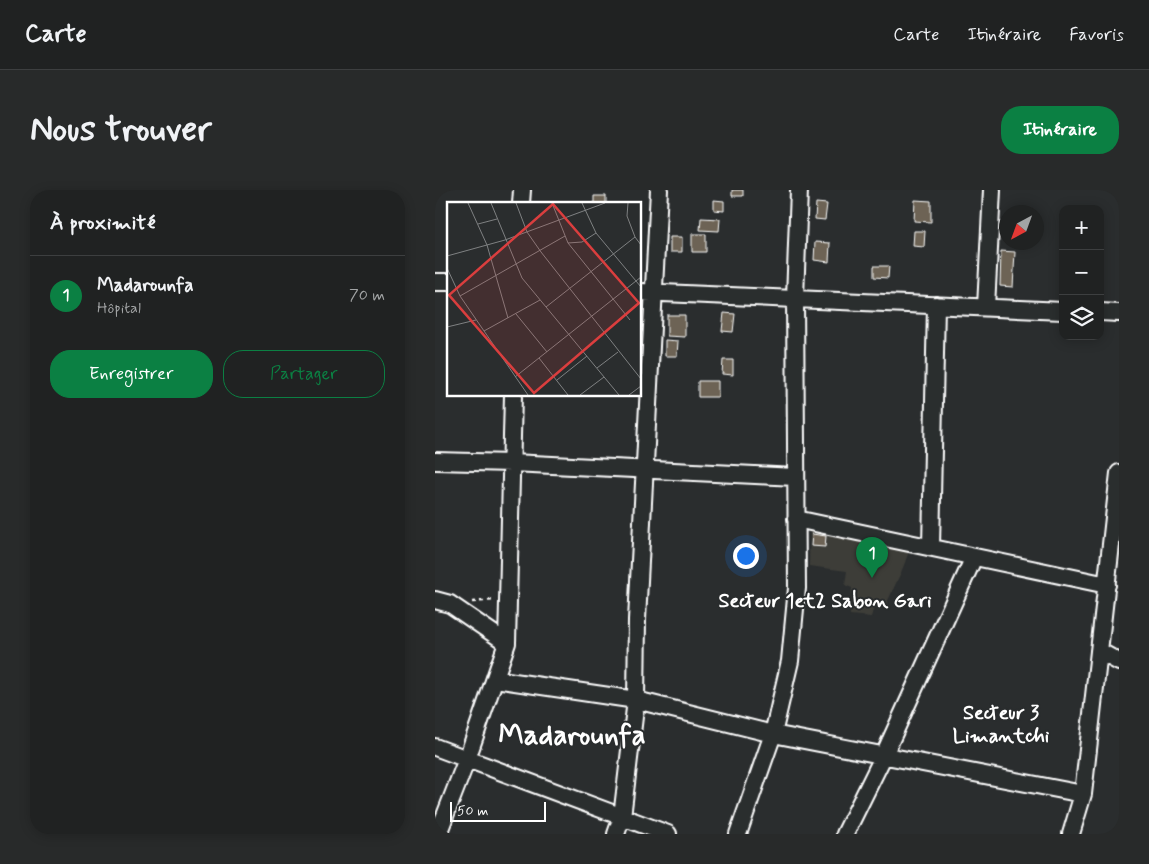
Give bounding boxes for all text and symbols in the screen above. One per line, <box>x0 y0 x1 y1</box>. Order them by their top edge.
text: Carte <box>25 19 87 50</box>
text: Carte <box>893 23 939 47</box>
text: Itinéraire <box>967 23 1041 47</box>
text: Favoris <box>1069 23 1124 47</box>
button: Itinéraire <box>1001 106 1119 154</box>
text: Nous trouver <box>30 107 212 153</box>
inset map <box>447 202 641 396</box>
north arrow <box>999 205 1044 250</box>
map controls <box>1059 205 1104 340</box>
button: + <box>1059 205 1104 250</box>
text: À proximité <box>50 209 156 237</box>
button: − <box>1059 250 1104 295</box>
text: Madarounfa <box>97 273 194 298</box>
text: 1 <box>62 285 70 306</box>
text: 70 m <box>349 285 385 306</box>
button: layers <box>1059 295 1104 340</box>
text: Hôpital <box>97 298 141 319</box>
button: Enregistrer <box>50 350 213 398</box>
button: Partager <box>223 350 385 398</box>
pin: 1 <box>856 537 888 578</box>
your location <box>733 543 759 569</box>
district label: Secteur 1et2 Sabon Gari <box>718 588 932 615</box>
district label: Secteur 3 Limantchi <box>953 700 1050 750</box>
district label: Madarounfa <box>498 717 646 755</box>
scale bar <box>450 799 546 822</box>
text: 50 m <box>457 802 488 820</box>

